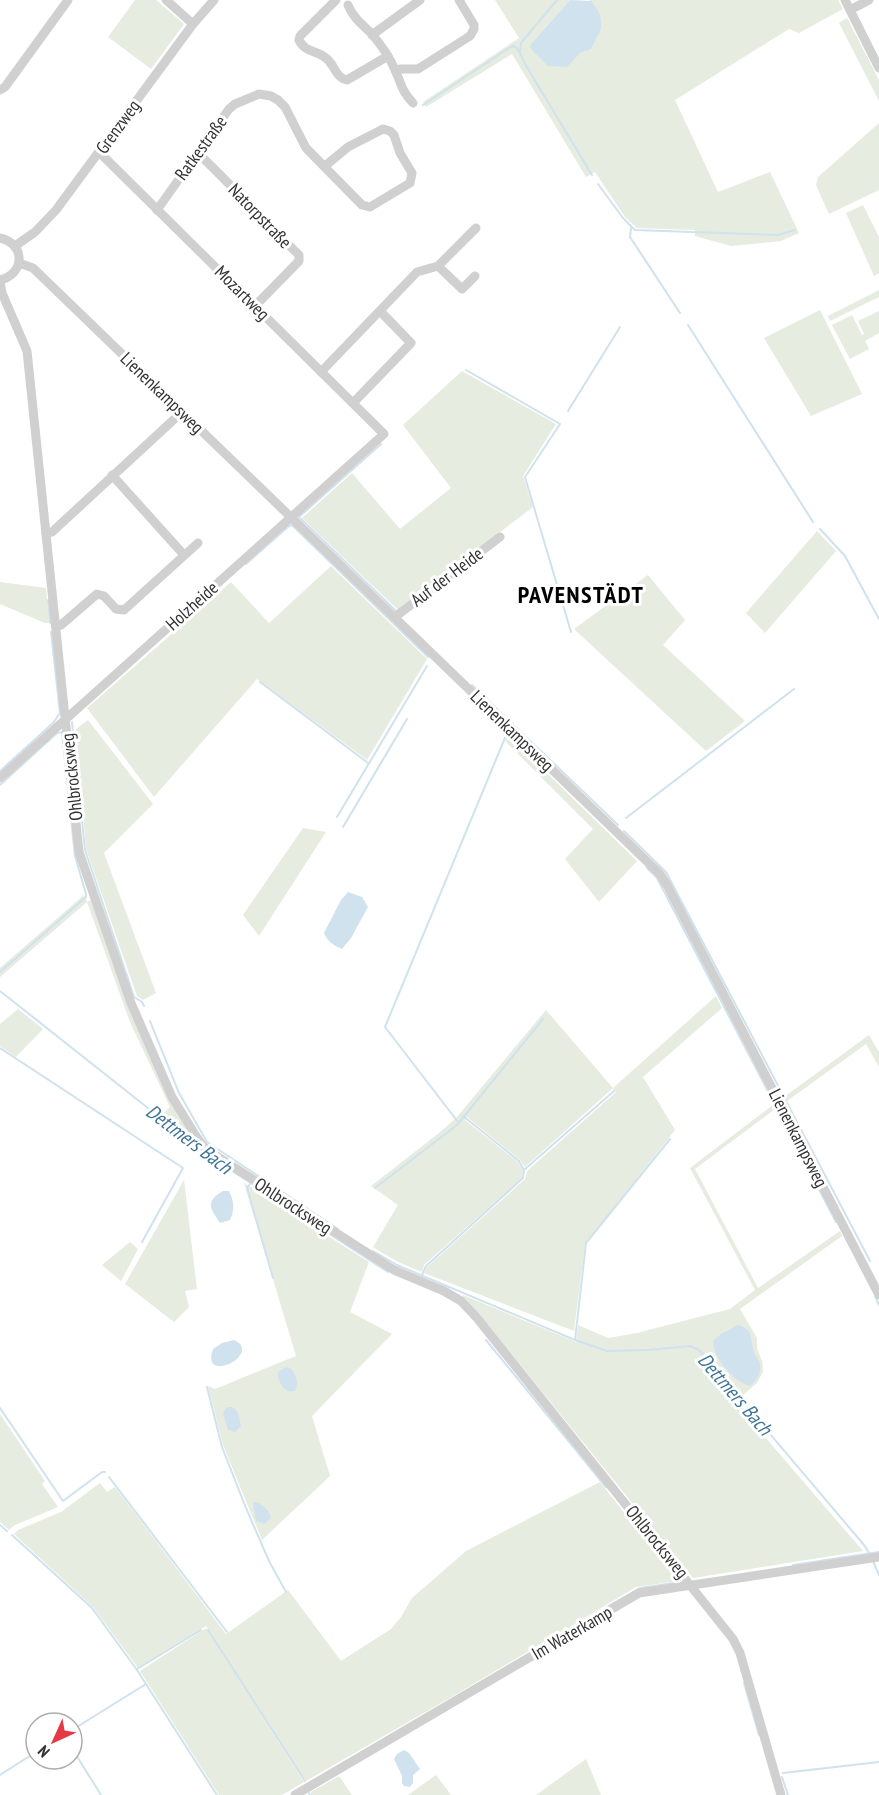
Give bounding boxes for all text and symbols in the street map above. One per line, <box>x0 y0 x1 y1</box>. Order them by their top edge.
street label: Grenzweg <box>90 95 145 158</box>
street label: Ratkestraße <box>169 111 232 185</box>
street label: Natorpstraße <box>224 178 297 253</box>
street label: Mozartweg <box>210 260 275 325</box>
street label: Lienenkampsweg <box>116 347 209 438</box>
street label: Auf der Heide <box>406 542 488 611</box>
street label: Holzheide <box>161 576 223 635</box>
district label: PAVENSTÄDT <box>518 579 644 610</box>
street label: Lienenkampsweg <box>466 685 559 776</box>
street label: Ohlbrocksweg <box>55 732 88 822</box>
street label: Lienenkampsweg <box>764 1085 833 1191</box>
water label: Dettmers Bach <box>141 1098 238 1180</box>
street label: Ohlbrocksweg <box>250 1172 336 1239</box>
water label: Dettmers Bach <box>692 1347 779 1441</box>
street label: Ohlbrocksweg <box>621 1500 694 1583</box>
street label: Im Waterkamp <box>527 1600 616 1665</box>
north arrow <box>24 1711 84 1771</box>
text: N <box>33 1741 54 1762</box>

